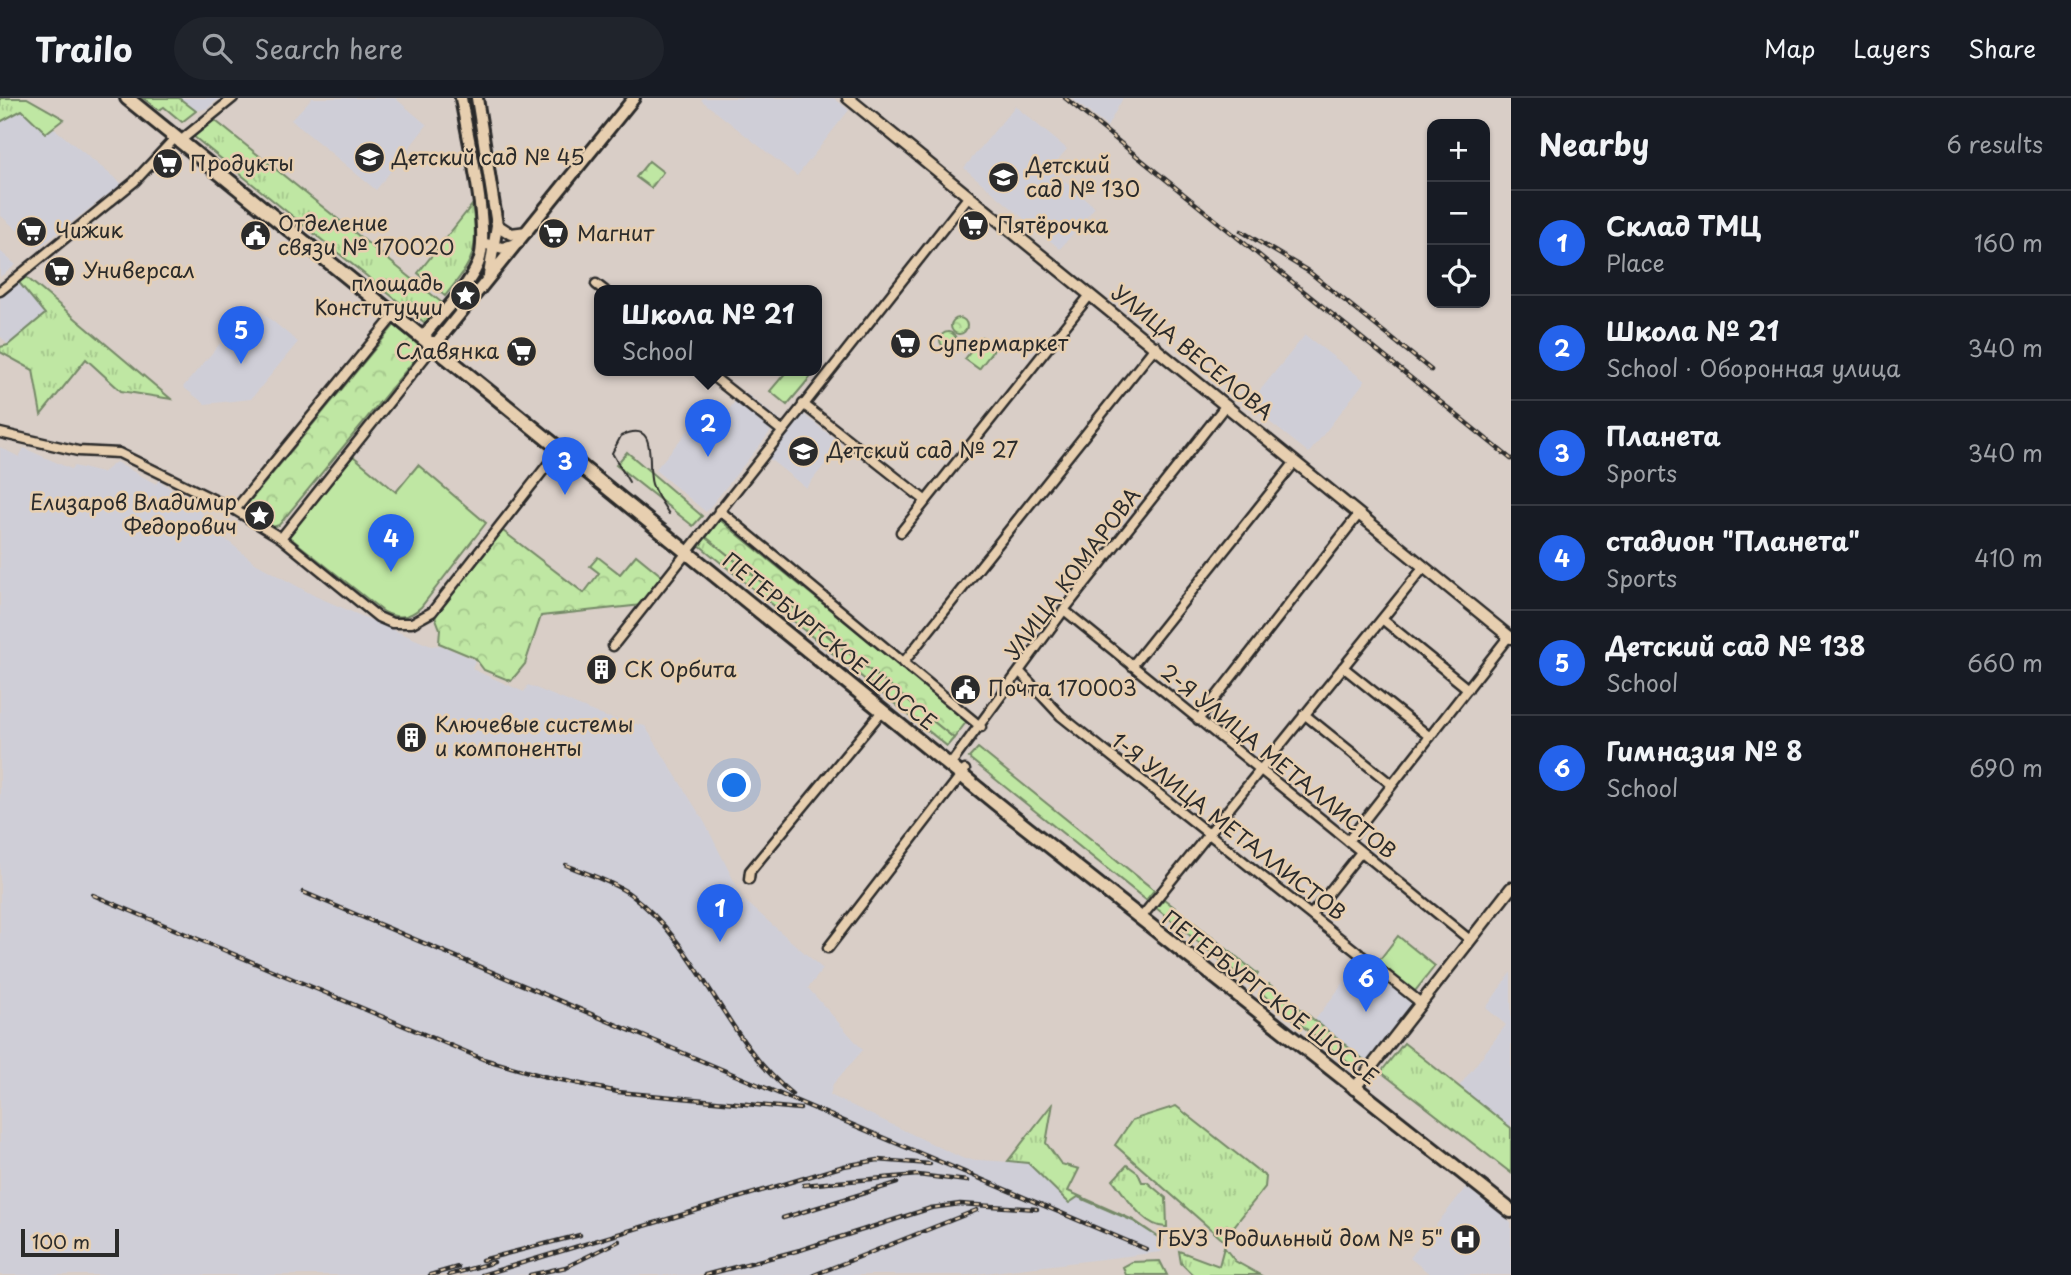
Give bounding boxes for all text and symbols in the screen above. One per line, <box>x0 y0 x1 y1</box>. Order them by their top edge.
search box <box>174 17 664 80</box>
text: Trailo <box>35 23 132 73</box>
icon: search <box>198 29 236 67</box>
text: Search here <box>254 29 403 68</box>
text: Map <box>1764 30 1815 66</box>
text: Layers <box>1853 30 1930 66</box>
text: Share <box>1968 30 2036 66</box>
map controls <box>1427 119 1490 308</box>
button: + <box>1427 119 1490 182</box>
text: Nearby <box>1539 121 1649 166</box>
text: 6 results <box>1947 126 2043 161</box>
place label: Детский сад № 45 <box>391 140 585 172</box>
school or university icon: Детский сад № 45 <box>352 141 386 175</box>
place label: Продукты <box>190 146 294 178</box>
supermarket icon: Продукты <box>150 147 184 181</box>
place label: Детский сад № 130 <box>1025 148 1140 204</box>
school or university icon: Детский сад № 130 <box>986 161 1020 195</box>
button: − <box>1427 182 1490 245</box>
place label: Отделение связи № 170020 <box>278 206 454 262</box>
text: Склад ТМЦ <box>1606 206 1761 245</box>
place label: Пятёрочка <box>997 208 1109 240</box>
supermarket icon: Пятёрочка <box>957 209 991 243</box>
place label: Чижик <box>55 213 123 245</box>
supermarket icon: Чижик <box>15 214 49 248</box>
place label: Магнит <box>577 216 654 248</box>
supermarket icon: Магнит <box>537 217 571 251</box>
public building icon: Отделение связи № 170020 <box>238 219 272 253</box>
text: 1 <box>1557 225 1568 260</box>
text: 160 m <box>1974 225 2043 260</box>
button: locate <box>1427 245 1490 308</box>
text: Place <box>1606 245 1665 280</box>
place label: Универсал <box>83 253 195 285</box>
supermarket icon: Универсал <box>43 254 77 288</box>
place label: площадь Конституции <box>314 266 443 322</box>
street label: УЛИЦА ВЕСЕЛОВА <box>1106 276 1281 427</box>
place icon: площадь Конституции <box>449 279 483 313</box>
popup <box>594 285 822 376</box>
text: Школа № 21 <box>622 294 794 333</box>
pin: 5 <box>218 306 264 364</box>
text: Школа № 21 <box>1606 311 1779 350</box>
place label: Супермаркет <box>928 326 1069 358</box>
supermarket icon: Супермаркет <box>888 327 922 361</box>
text: 2 <box>1554 330 1570 365</box>
text: 340 m <box>1968 330 2043 365</box>
text: School <box>622 333 694 368</box>
place label: Славянка <box>396 334 499 366</box>
supermarket icon: Славянка <box>505 335 539 369</box>
text: School · Оборонная улица <box>1606 350 1901 385</box>
pin: 2 <box>685 399 731 457</box>
text: Планета <box>1606 416 1721 455</box>
place label: Детский сад № 27 <box>826 433 1018 465</box>
school or university icon: Детский сад № 27 <box>787 434 821 468</box>
text: 3 <box>1554 435 1570 470</box>
text: 340 m <box>1968 435 2043 470</box>
pin: 3 <box>542 437 588 495</box>
text: Sports <box>1606 455 1677 490</box>
street label: УЛИЦА КОМАРОВА <box>996 480 1147 666</box>
place label: Елизаров Владимир Федорович <box>30 485 237 541</box>
place icon: Елизаров Владимир Федорович <box>243 498 277 532</box>
pin: 4 <box>368 514 414 572</box>
text: стадион "Планета" <box>1606 521 1860 560</box>
text: 4 <box>1554 540 1570 575</box>
text: 410 m <box>1974 540 2043 575</box>
street label: ПЕТЕРБУРГСКОЕ ШОССЕ <box>716 544 944 737</box>
text: Sports <box>1606 560 1677 595</box>
text: Детский сад № 138 <box>1606 626 1865 665</box>
text: 5 <box>1555 645 1569 680</box>
text: 660 m <box>1967 645 2043 680</box>
place label: СК Орбита <box>624 652 737 684</box>
building icon: СК Орбита <box>584 653 618 687</box>
street label: 2-Я УЛИЦА МЕТАЛЛИСТОВ <box>1154 655 1404 866</box>
text: School <box>1606 665 1678 700</box>
place label: Почта 170003 <box>988 671 1137 703</box>
public building icon: Почта 170003 <box>948 672 982 706</box>
place label: Ключевые системы и компоненты <box>435 707 634 763</box>
building icon: Ключевые системы и компоненты <box>395 720 429 754</box>
street label: 1-Я УЛИЦА МЕТАЛЛИСТОВ <box>1105 724 1353 927</box>
text: Гимназия № 8 <box>1606 731 1802 770</box>
text: 6 <box>1554 750 1570 785</box>
text: 690 m <box>1969 750 2043 785</box>
your location <box>717 768 751 802</box>
text: School <box>1606 770 1678 805</box>
pin: 1 <box>697 884 743 942</box>
street label: ПЕТЕРБУРГСКОЕ ШОССЕ <box>1156 902 1386 1091</box>
pin: 6 <box>1343 954 1389 1012</box>
place label: ГБУЗ "Родильный дом № 5" <box>1157 1221 1443 1253</box>
hospital icon: ГБУЗ "Родильный дом № 5" <box>1449 1222 1483 1256</box>
scale bar <box>21 1226 119 1258</box>
text: 100 m <box>32 1227 90 1255</box>

